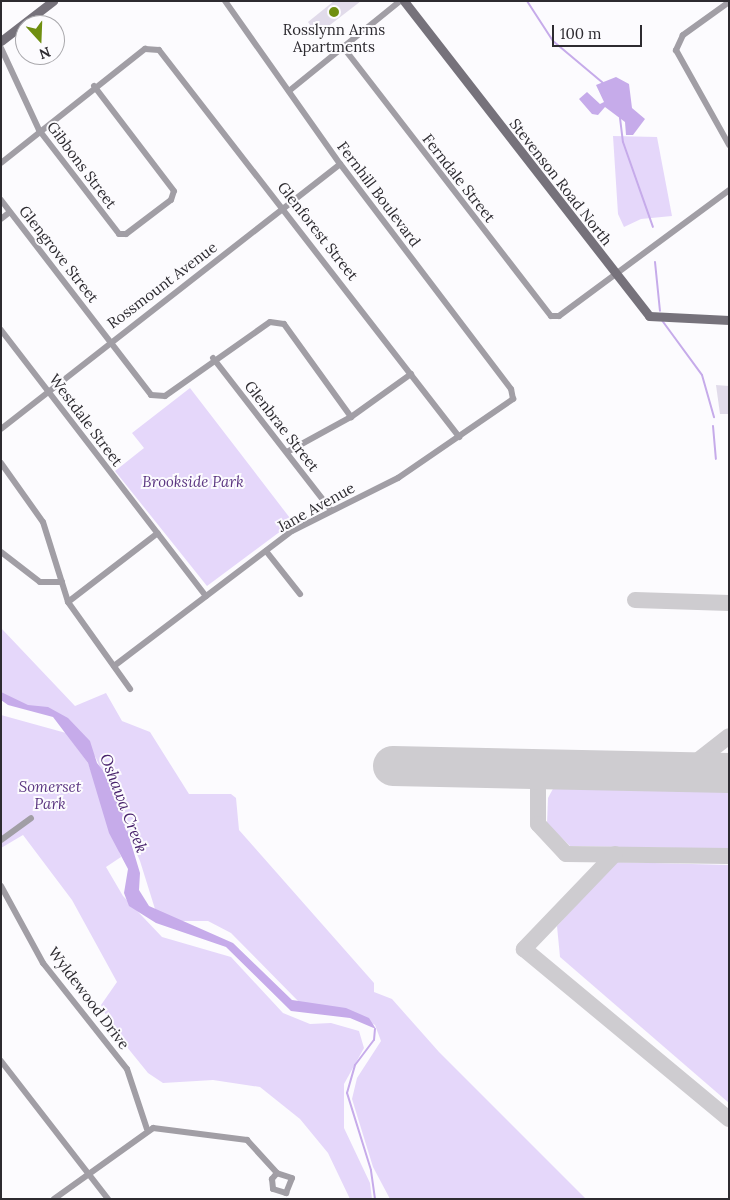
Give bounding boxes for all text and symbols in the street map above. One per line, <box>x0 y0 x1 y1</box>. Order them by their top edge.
marker: Rosslynn Arms Apartments <box>328 6 340 18</box>
north arrow <box>15 15 65 65</box>
scale bar <box>555 15 645 47</box>
place label: Rosslynn Arms Apartments <box>283 20 385 55</box>
text: 100 m <box>560 24 601 43</box>
text: N <box>37 43 53 63</box>
street label: Stevenson Road North <box>506 115 616 249</box>
street label: Gibbons Street <box>43 118 121 212</box>
street label: Ferndale Street <box>419 130 499 226</box>
street label: Fernhill Boulevard <box>334 138 424 250</box>
street label: Glenforest Street <box>274 178 362 284</box>
street label: Glengrove Street <box>16 202 102 306</box>
street label: Rossmount Avenue <box>104 238 220 332</box>
street label: Westdale Street <box>46 370 126 470</box>
street label: Glenbrae Street <box>241 377 323 475</box>
park label: Brookside Park <box>142 473 244 491</box>
street label: Jane Avenue <box>274 478 358 536</box>
water label: Oshawa Creek <box>96 751 152 855</box>
park label: Somerset Park <box>19 777 81 812</box>
street label: Wyldewood Drive <box>45 943 133 1053</box>

